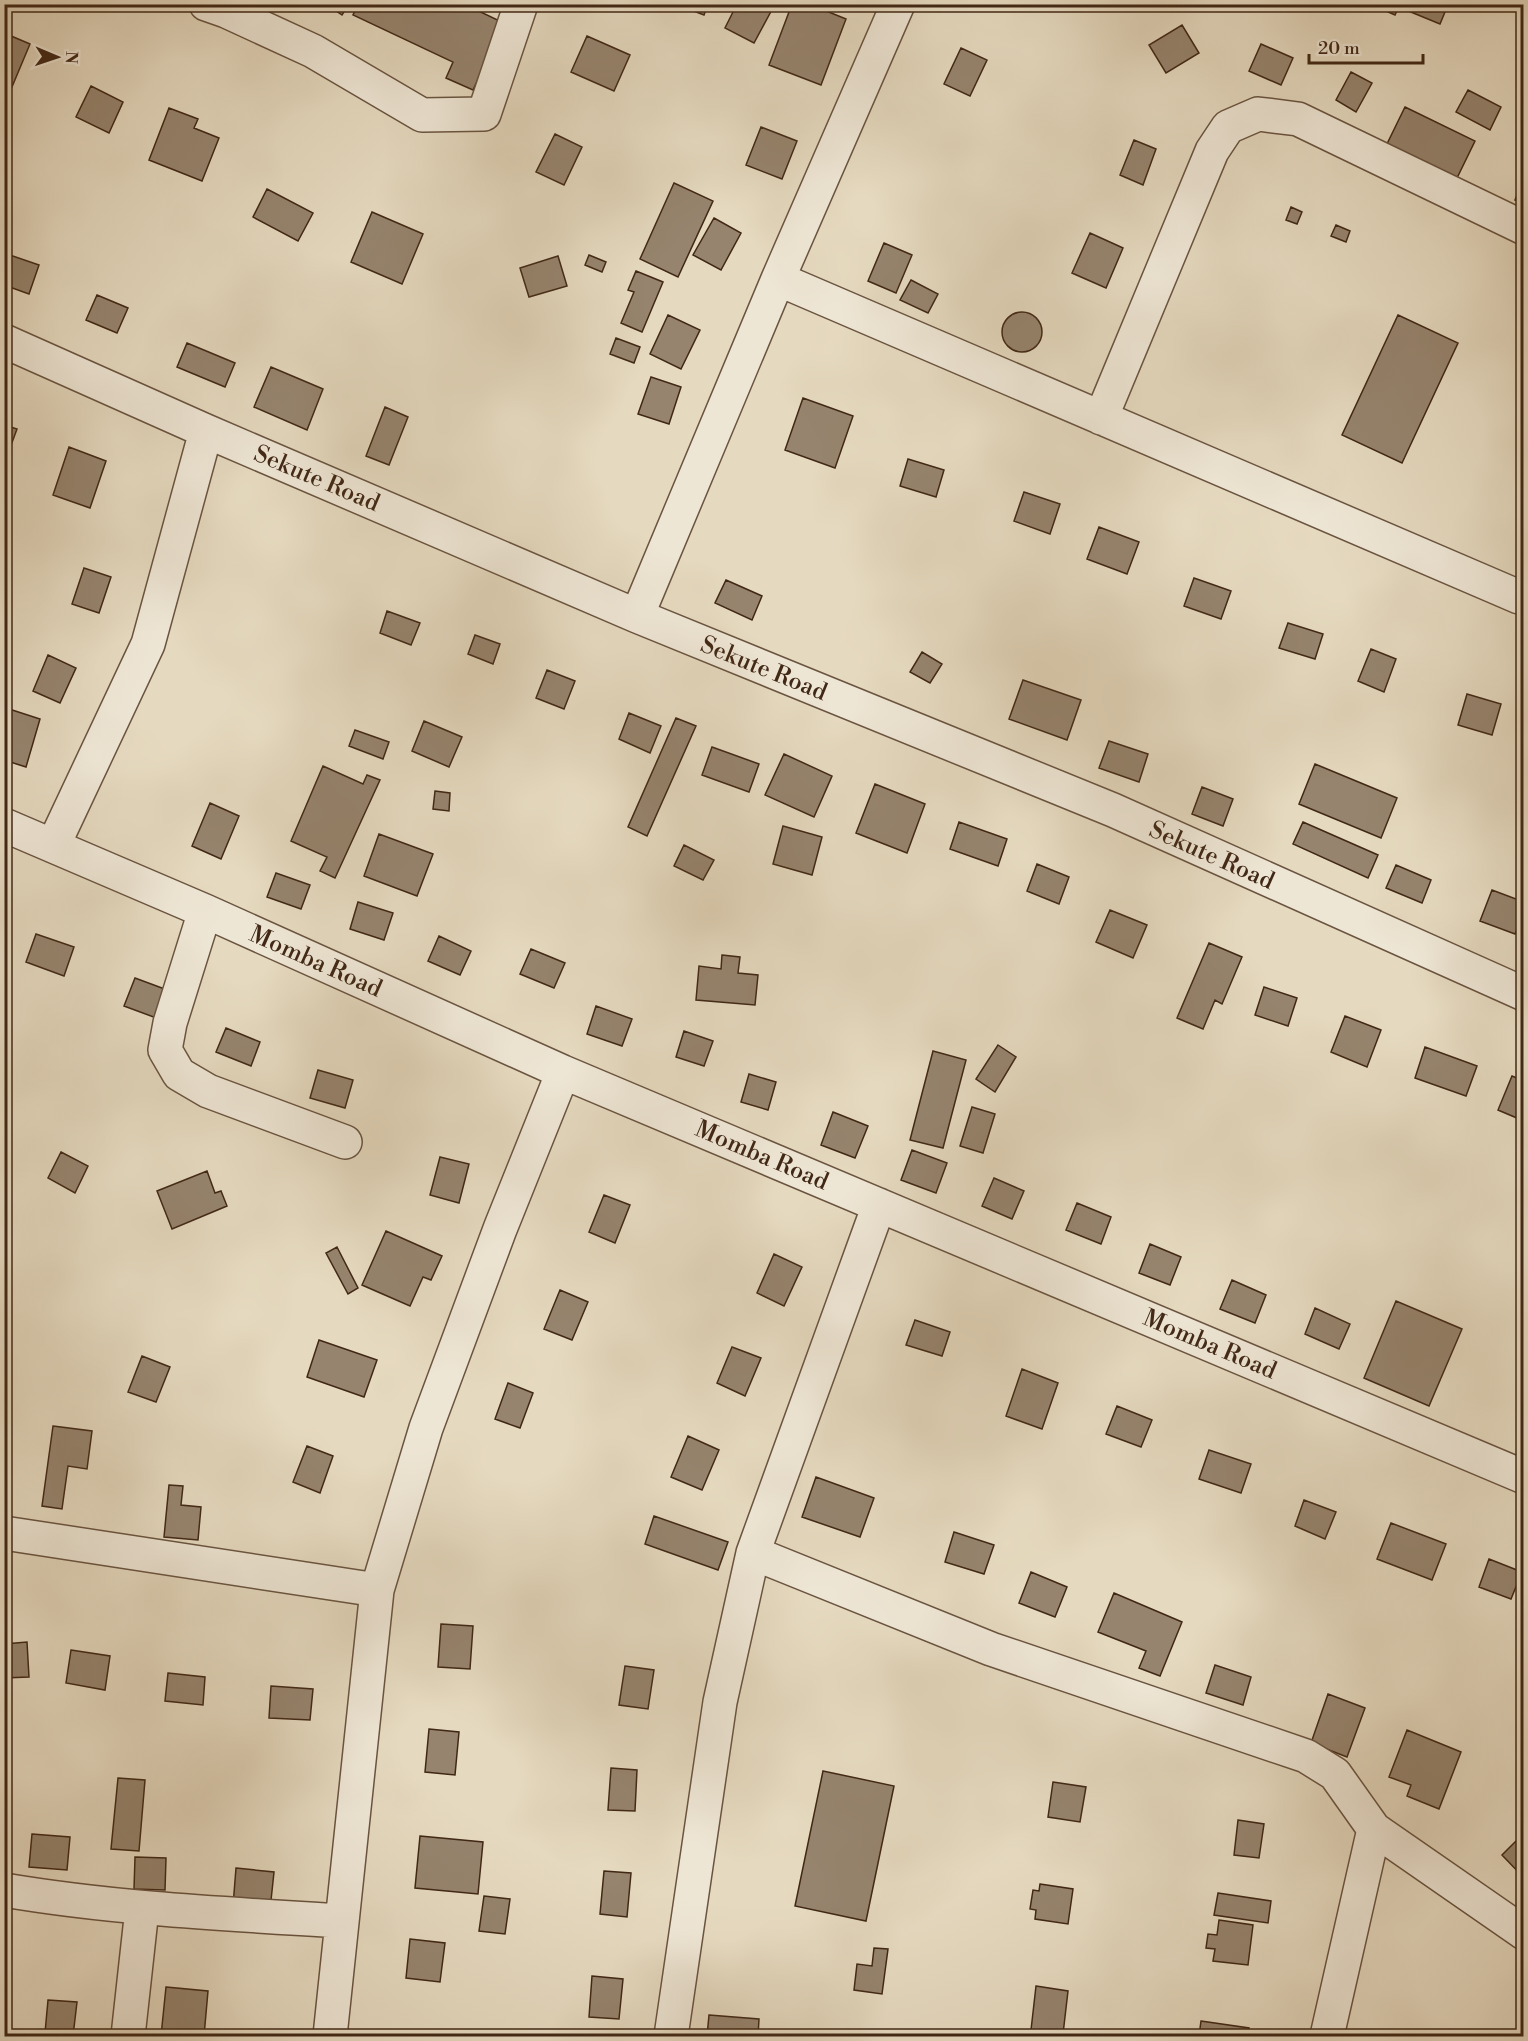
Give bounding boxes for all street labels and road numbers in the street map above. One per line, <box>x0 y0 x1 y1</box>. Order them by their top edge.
street label: Sekute Road <box>249 439 384 519</box>
street label: Sekute Road <box>696 630 832 708</box>
street label: Sekute Road <box>1144 815 1279 897</box>
street label: Momba Road <box>245 919 387 1005</box>
street label: Momba Road <box>690 1114 833 1198</box>
street label: Momba Road <box>1138 1303 1281 1387</box>

